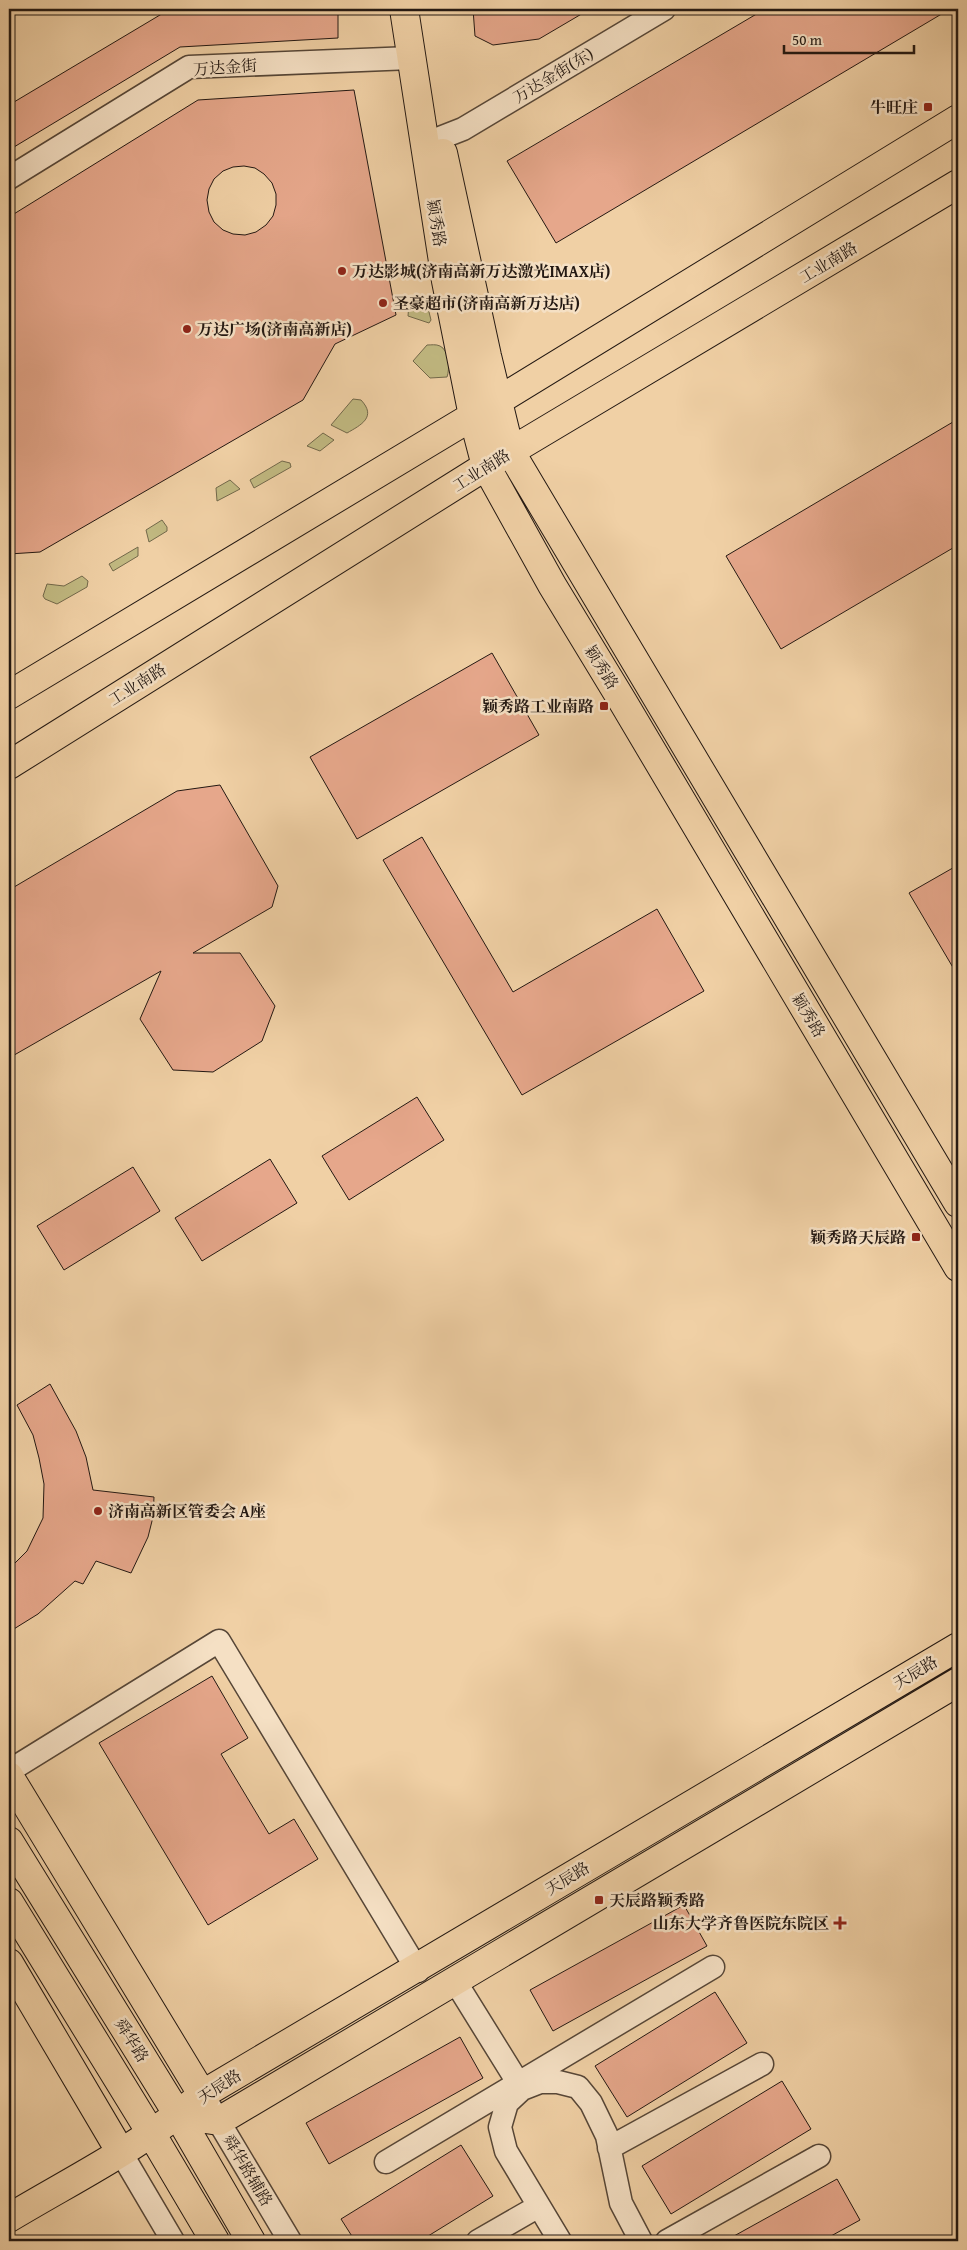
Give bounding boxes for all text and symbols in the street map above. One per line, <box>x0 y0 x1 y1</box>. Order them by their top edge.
scale bar <box>784 22 914 54</box>
text: 50 m <box>792 29 823 50</box>
street label: 万达金街(东) <box>508 41 598 109</box>
street label: 万达金街 <box>192 53 258 81</box>
place label: 牛旺庄 <box>870 95 918 119</box>
marker: 牛旺庄 <box>922 101 934 113</box>
street label: 颖秀路 <box>421 197 453 249</box>
street label: 工业南路 <box>794 235 862 289</box>
place label: 万达影城(济南高新万达激光IMAX店) <box>352 259 610 283</box>
marker: 万达影城(济南高新万达激光IMAX店) <box>336 265 348 277</box>
place label: 圣豪超市(济南高新万达店) <box>393 291 580 315</box>
marker: 圣豪超市(济南高新万达店) <box>377 297 389 309</box>
place label: 万达广场(济南高新店) <box>197 317 352 341</box>
marker: 万达广场(济南高新店) <box>181 323 193 335</box>
street label: 工业南路 <box>447 443 515 497</box>
street label: 颖秀路 <box>579 640 625 694</box>
street label: 工业南路 <box>103 657 171 711</box>
place label: 颖秀路工业南路 <box>482 694 594 718</box>
marker: 颖秀路工业南路 <box>598 700 610 712</box>
street label: 颖秀路 <box>786 988 832 1042</box>
place label: 颖秀路天辰路 <box>810 1225 906 1249</box>
marker: 颖秀路天辰路 <box>910 1231 922 1243</box>
place label: 济南高新区管委会 A座 <box>108 1499 266 1523</box>
marker: 济南高新区管委会 A座 <box>92 1505 104 1517</box>
street label: 天辰路 <box>888 1649 942 1695</box>
street label: 天辰路 <box>540 1855 594 1901</box>
place label: 天辰路颖秀路 <box>609 1888 705 1912</box>
marker: 天辰路颖秀路 <box>593 1894 605 1906</box>
place label: 山东大学齐鲁医院东院区 <box>653 1911 829 1935</box>
marker: 山东大学齐鲁医院东院区 <box>833 1916 847 1930</box>
street label: 舜华路 <box>109 2013 155 2067</box>
street label: 天辰路 <box>192 2063 246 2109</box>
street label: 舜华路辅路 <box>217 2130 279 2210</box>

